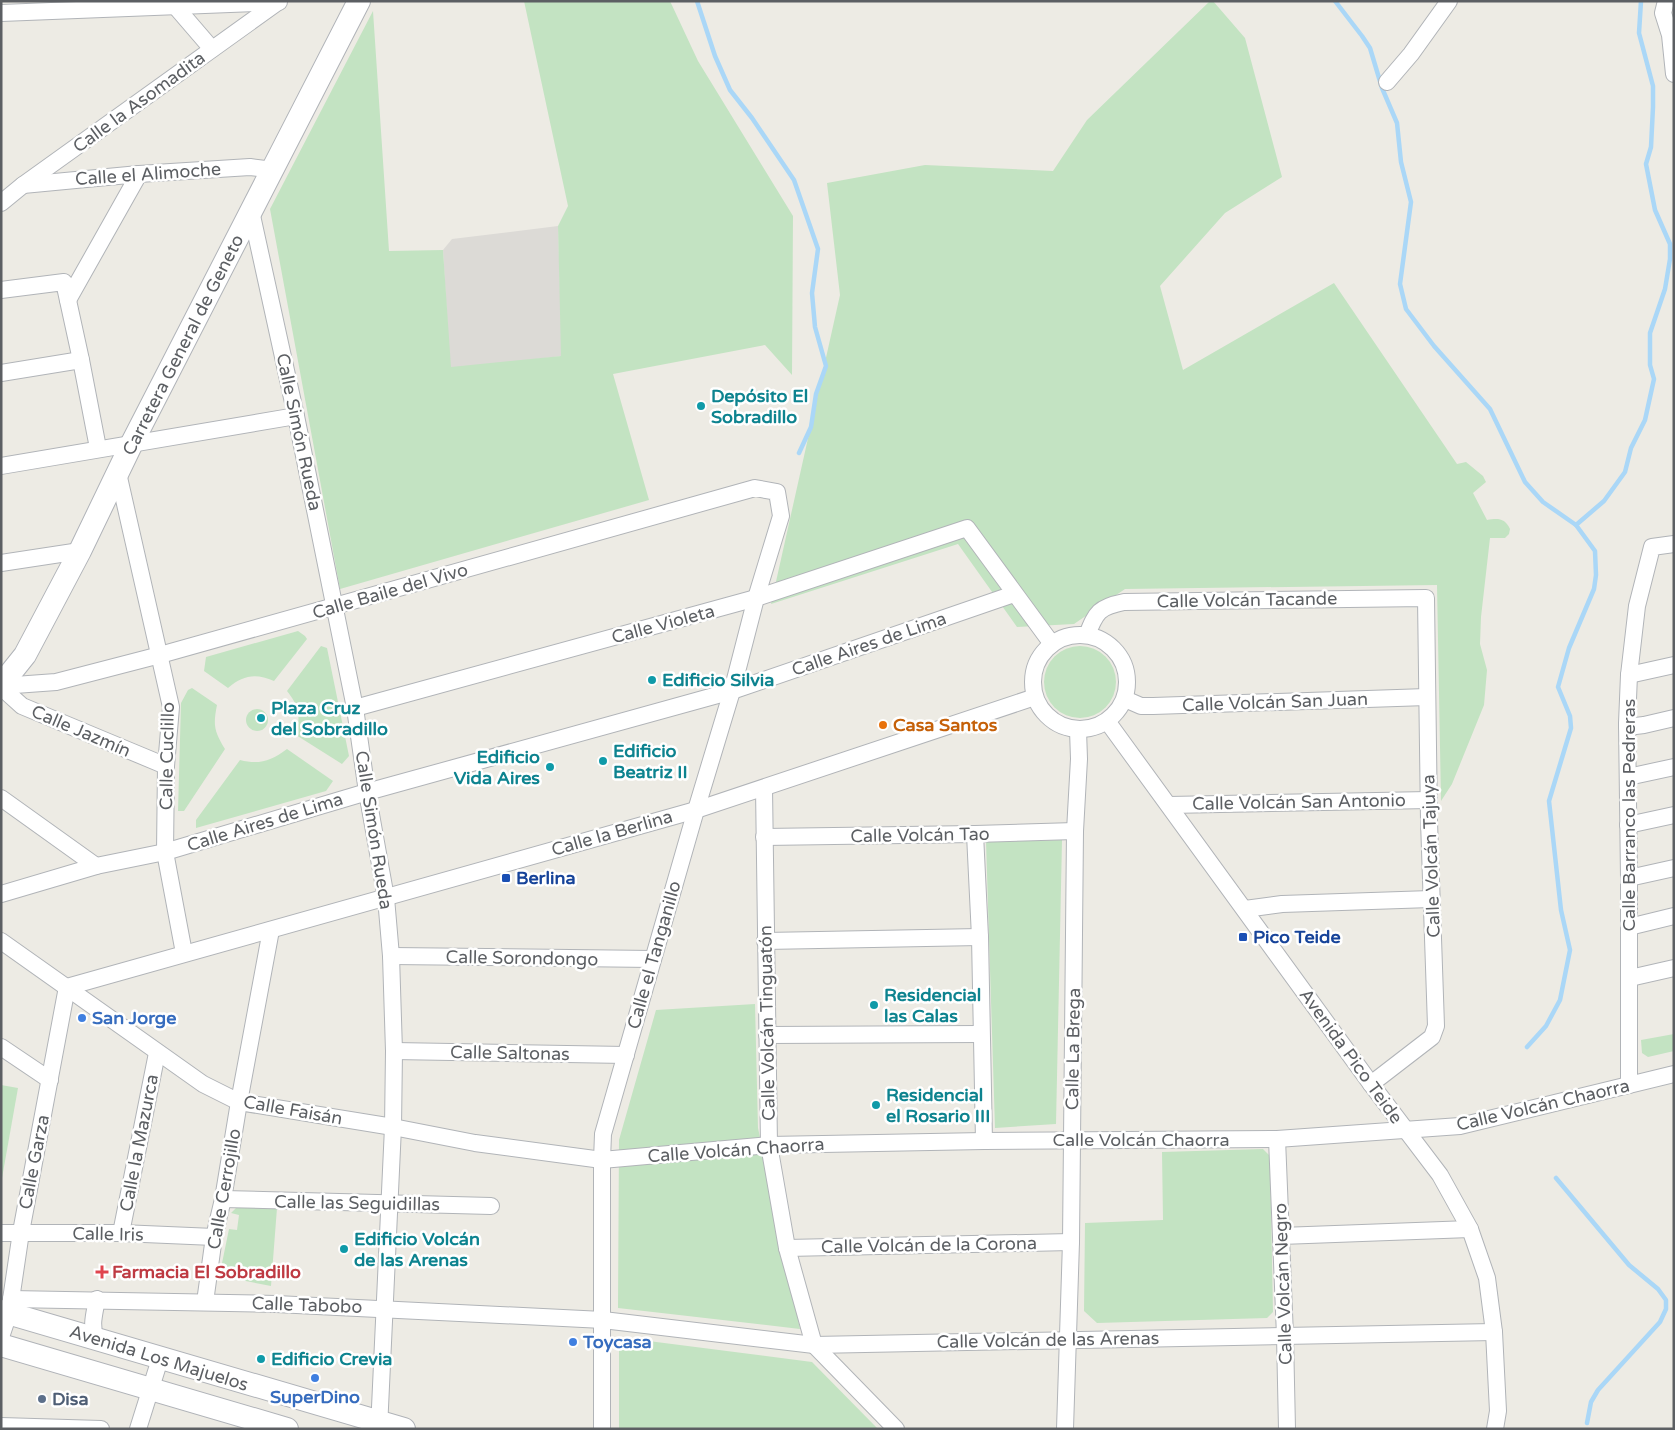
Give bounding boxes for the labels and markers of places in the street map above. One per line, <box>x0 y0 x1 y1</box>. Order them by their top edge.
place label: Depósito El Sobradillo <box>711 385 808 428</box>
marker: Depósito El Sobradillo <box>695 400 707 412</box>
place label: Edificio Silvia <box>662 669 774 691</box>
marker: Edificio Silvia <box>646 674 658 686</box>
place label: Plaza Cruz del Sobradillo <box>271 697 388 740</box>
marker: Plaza Cruz del Sobradillo <box>255 712 267 724</box>
place label: Casa Santos <box>893 714 998 736</box>
marker: Casa Santos <box>877 719 889 731</box>
place label: Edificio Beatriz II <box>613 740 688 783</box>
place label: Edificio Vida Aires <box>454 746 540 789</box>
marker: Edificio Beatriz II <box>597 755 609 767</box>
marker: Edificio Vida Aires <box>544 761 556 773</box>
place label: Berlina <box>516 867 576 889</box>
marker: Berlina <box>500 872 512 884</box>
place label: Pico Teide <box>1253 926 1341 948</box>
marker: Pico Teide <box>1237 931 1249 943</box>
place label: Residencial las Calas <box>884 984 981 1027</box>
marker: Residencial las Calas <box>868 999 880 1011</box>
place label: San Jorge <box>92 1007 176 1029</box>
marker: San Jorge <box>76 1012 88 1024</box>
place label: Residencial el Rosario III <box>886 1084 990 1127</box>
marker: Residencial el Rosario III <box>870 1099 882 1111</box>
place label: Edificio Volcán de las Arenas <box>354 1228 480 1271</box>
marker: Edificio Volcán de las Arenas <box>338 1243 350 1255</box>
place label: Farmacia El Sobradillo <box>112 1261 301 1283</box>
marker: Farmacia El Sobradillo <box>96 1266 108 1278</box>
place label: Toycasa <box>582 1331 652 1353</box>
marker: Toycasa <box>567 1336 579 1348</box>
place label: Edificio Crevia <box>271 1348 392 1370</box>
marker: Edificio Crevia <box>255 1353 267 1365</box>
marker: SuperDino <box>309 1372 321 1384</box>
place label: SuperDino <box>270 1386 360 1408</box>
place label: Disa <box>52 1388 89 1410</box>
marker: Disa <box>36 1393 48 1405</box>

